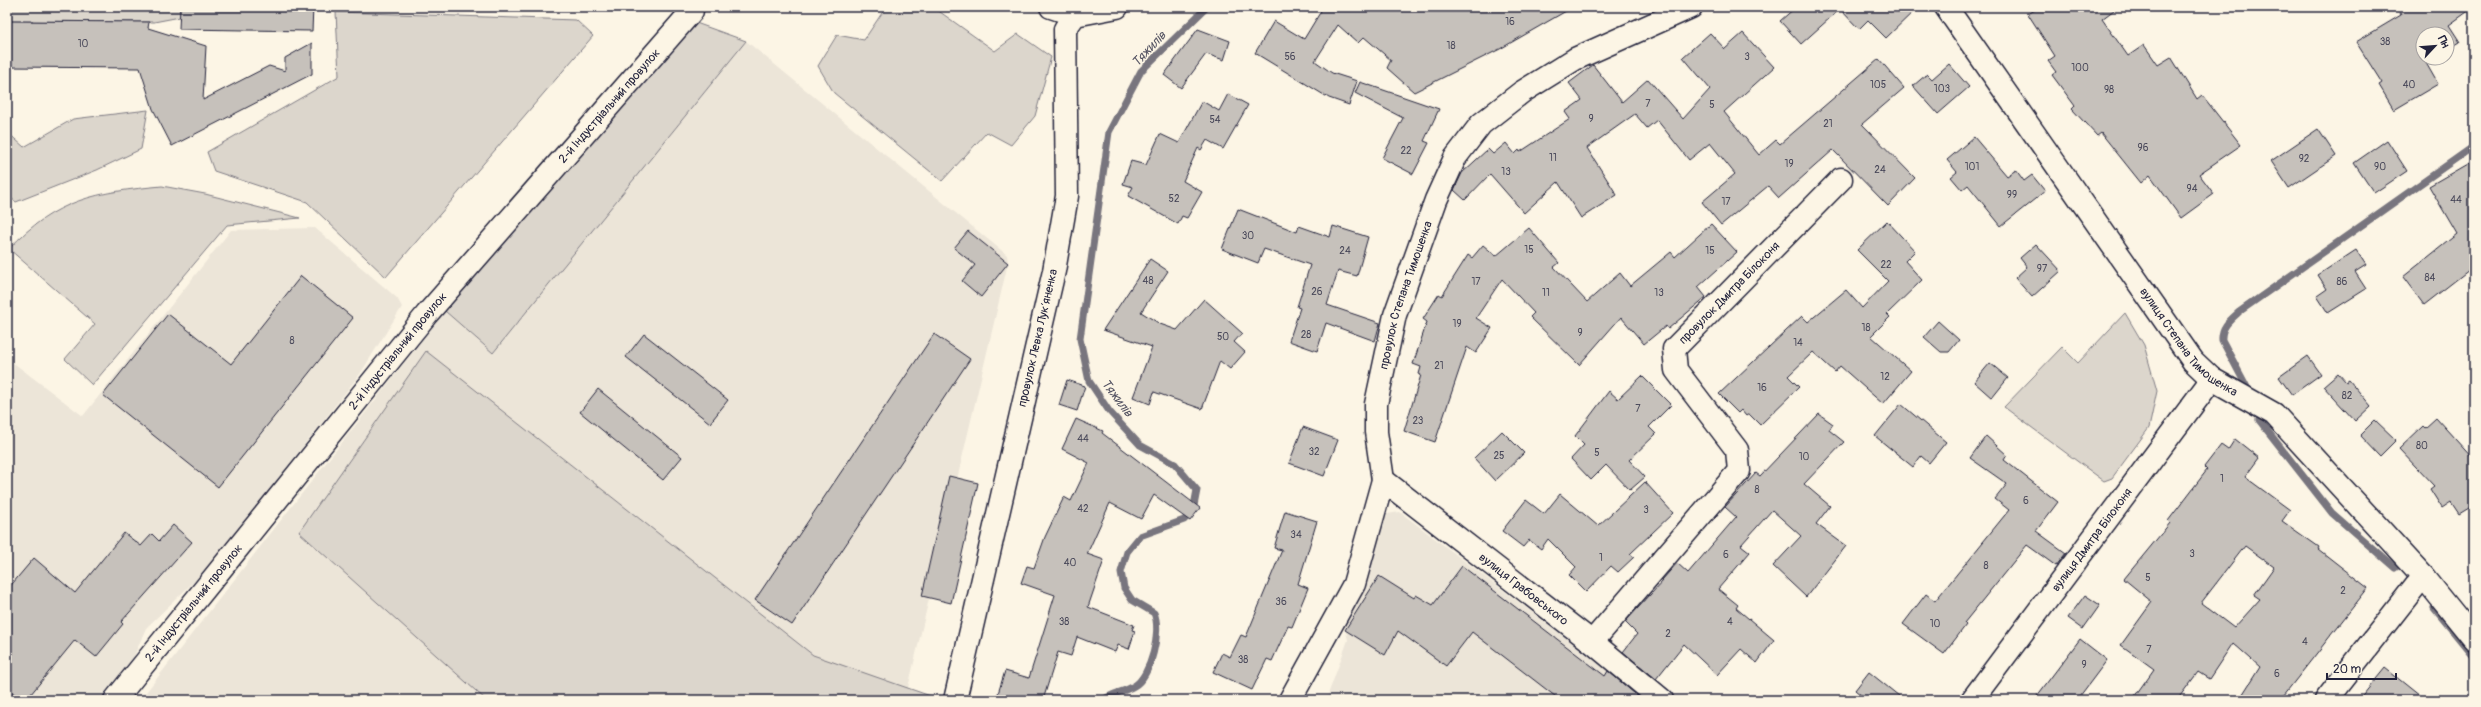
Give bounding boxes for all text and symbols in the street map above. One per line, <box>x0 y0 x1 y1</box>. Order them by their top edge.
house number: 16 <box>1505 16 1515 28</box>
north arrow <box>2415 26 2455 66</box>
water label: Тяжилів <box>1128 27 1170 70</box>
text: Пн <box>2435 34 2452 51</box>
house number: 38 <box>2380 36 2390 48</box>
house number: 10 <box>78 38 89 50</box>
house number: 18 <box>1447 40 1455 52</box>
street label: 2-й Індустріальний провулок <box>555 45 663 166</box>
house number: 56 <box>1284 51 1296 63</box>
house number: 3 <box>1744 51 1750 63</box>
house number: 100 <box>2071 62 2089 74</box>
house number: 105 <box>1870 79 1886 91</box>
house number: 40 <box>2403 79 2415 91</box>
house number: 103 <box>1934 83 1951 95</box>
house number: 98 <box>2104 84 2114 96</box>
house number: 7 <box>1645 98 1651 110</box>
house number: 5 <box>1709 99 1715 111</box>
house number: 9 <box>1588 113 1594 125</box>
house number: 54 <box>1209 114 1221 126</box>
house number: 21 <box>1823 118 1833 130</box>
house number: 96 <box>2138 142 2149 154</box>
house number: 22 <box>1400 145 1412 157</box>
house number: 11 <box>1549 152 1557 164</box>
house number: 92 <box>2299 153 2310 165</box>
house number: 19 <box>1784 158 1794 170</box>
house number: 101 <box>1965 161 1979 173</box>
house number: 90 <box>2374 161 2386 173</box>
house number: 24 <box>1874 164 1886 176</box>
house number: 13 <box>1501 166 1511 178</box>
house number: 94 <box>2187 183 2198 195</box>
house number: 99 <box>2007 189 2017 201</box>
house number: 52 <box>1168 193 1180 205</box>
house number: 44 <box>2450 194 2462 206</box>
house number: 17 <box>1721 196 1731 208</box>
street label: провулок Степана Тимошенка <box>1376 218 1436 371</box>
house number: 30 <box>1242 230 1254 242</box>
street label: провулок Дмитра Білоконя <box>1676 238 1783 347</box>
house number: 15 <box>1524 244 1534 256</box>
house number: 24 <box>1339 245 1351 257</box>
house number: 15 <box>1705 245 1715 257</box>
house number: 22 <box>1880 259 1892 271</box>
house number: 97 <box>2037 263 2048 275</box>
street label: провулок Левка Лукʼяненка <box>1015 267 1061 408</box>
house number: 84 <box>2425 272 2436 284</box>
house number: 48 <box>1143 275 1153 287</box>
house number: 17 <box>1471 276 1481 288</box>
house number: 86 <box>2337 276 2348 288</box>
street label: вулиця Степана Тимошенка <box>2137 285 2241 400</box>
house number: 26 <box>1311 286 1323 298</box>
house number: 11 <box>1542 287 1550 299</box>
house number: 13 <box>1654 287 1664 299</box>
street label: 2-й Індустріальний провулок <box>345 289 450 413</box>
house number: 19 <box>1452 318 1462 330</box>
house number: 18 <box>1862 322 1870 334</box>
house number: 9 <box>1577 327 1583 339</box>
house number: 28 <box>1301 329 1311 341</box>
house number: 50 <box>1217 331 1229 343</box>
house number: 8 <box>289 335 295 347</box>
house number: 14 <box>1793 337 1803 349</box>
house number: 21 <box>1434 360 1444 372</box>
house number: 12 <box>1880 371 1890 383</box>
water label: Тяжилів <box>1098 376 1137 420</box>
house number: 16 <box>1757 382 1767 394</box>
house number: 82 <box>2342 390 2353 402</box>
house number: 7 <box>1635 403 1641 415</box>
house number: 23 <box>1413 415 1424 427</box>
house number: 44 <box>1077 433 1089 445</box>
house number: 80 <box>2416 440 2428 452</box>
house number: 32 <box>1308 446 1320 458</box>
house number: 5 <box>1594 447 1600 459</box>
house number: 25 <box>1493 450 1505 462</box>
house number: 10 <box>1799 451 1810 463</box>
house number: 1 <box>2220 473 2224 485</box>
house number: 8 <box>1754 484 1760 496</box>
street label: вулиця Дмитра Білоконя <box>2048 485 2135 594</box>
house number: 6 <box>2023 495 2029 507</box>
house number: 42 <box>1077 503 1089 515</box>
house number: 3 <box>1643 504 1649 516</box>
house number: 34 <box>1290 529 1302 541</box>
street label: 2-й Індустріальний провулок <box>142 541 246 665</box>
house number: 3 <box>2189 548 2195 560</box>
house number: 6 <box>1723 549 1729 561</box>
street label: вулиця Грабовського <box>1476 550 1572 629</box>
house number: 1 <box>1599 552 1603 564</box>
house number: 40 <box>1064 557 1076 569</box>
house number: 8 <box>1983 560 1989 572</box>
house number: 5 <box>2145 572 2151 584</box>
house number: 2 <box>2340 585 2346 597</box>
house number: 36 <box>1275 596 1287 608</box>
house number: 38 <box>1059 616 1069 628</box>
house number: 4 <box>1727 616 1733 628</box>
house number: 10 <box>1930 618 1941 630</box>
house number: 2 <box>1665 628 1671 640</box>
house number: 4 <box>2302 636 2308 648</box>
house number: 7 <box>2146 644 2152 656</box>
house number: 38 <box>1238 654 1248 666</box>
scale bar <box>2327 655 2396 681</box>
house number: 9 <box>2081 659 2087 671</box>
text: 20 m <box>2333 662 2362 677</box>
house number: 6 <box>2274 668 2280 680</box>

